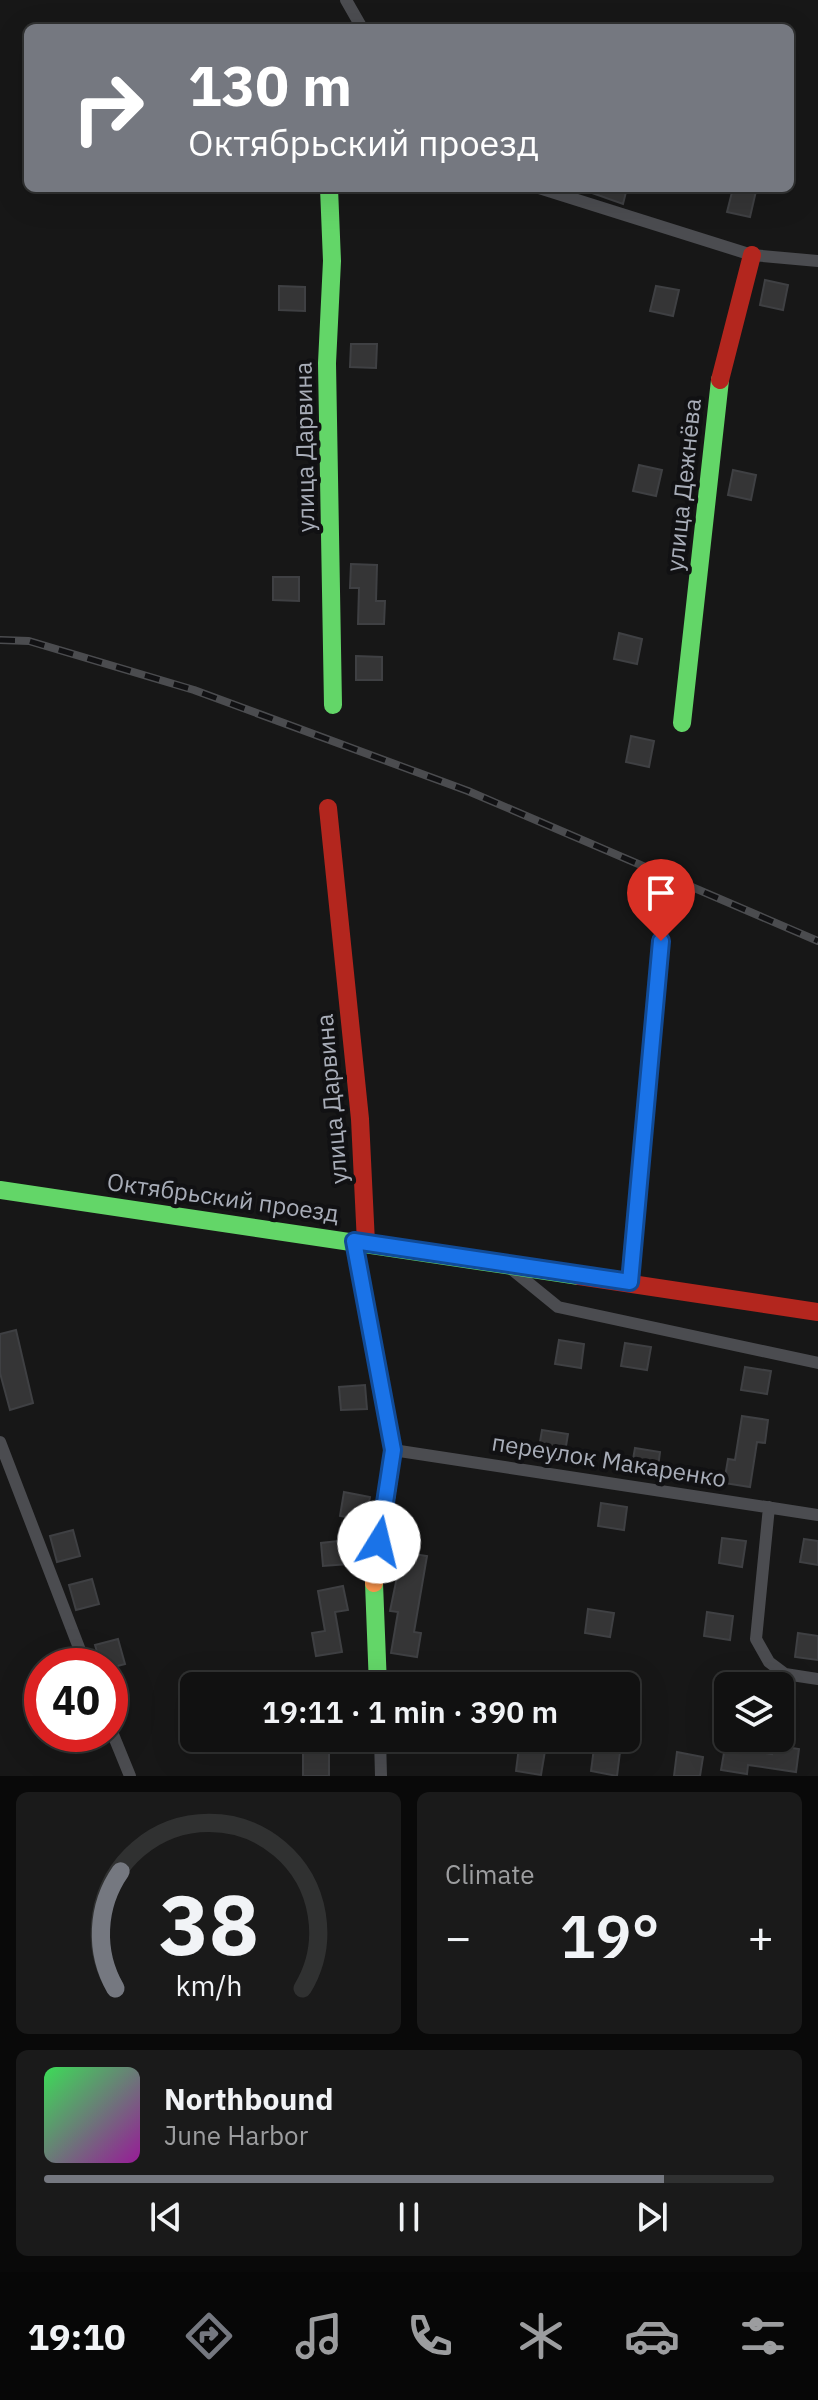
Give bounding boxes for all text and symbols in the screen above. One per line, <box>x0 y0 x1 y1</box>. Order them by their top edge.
text: 130 m <box>188 49 352 121</box>
icon: right <box>56 56 160 160</box>
text: Октябрьский проезд <box>188 119 539 166</box>
street label: улица Дарвина <box>287 361 321 533</box>
street label: улица Дежнёва <box>658 396 708 573</box>
pin <box>627 859 695 941</box>
icon: arrive <box>639 871 683 915</box>
street label: улица Дарвина <box>308 1013 354 1185</box>
street label: Октябрьский проезд <box>105 1165 341 1229</box>
street label: переулок Макаренко <box>490 1426 729 1494</box>
position arrow <box>337 1500 421 1584</box>
speed limit sign: 40 <box>24 1648 128 1752</box>
map controls <box>714 1672 794 1752</box>
button: layers <box>714 1672 794 1752</box>
text: 19:11 · 1 min · 390 m <box>262 1692 558 1731</box>
text: Climate <box>445 1857 535 1891</box>
text: 38 <box>159 1870 258 1978</box>
text: 19° <box>559 1896 660 1975</box>
text: − <box>445 1908 471 1965</box>
text: + <box>748 1908 774 1965</box>
text: km/h <box>175 1967 242 2004</box>
text: Northbound <box>164 2079 333 2118</box>
text: June Harbor <box>164 2118 308 2152</box>
icon: previous <box>144 2195 188 2239</box>
icon: pause <box>387 2195 431 2239</box>
icon: next <box>630 2195 674 2239</box>
icon: directions <box>181 2308 237 2364</box>
icon: music <box>291 2308 347 2364</box>
icon: phone <box>402 2308 458 2364</box>
icon: climate <box>513 2308 569 2364</box>
icon: car <box>624 2308 680 2364</box>
icon: filters <box>735 2308 791 2364</box>
text: 19:10 <box>27 2313 126 2360</box>

